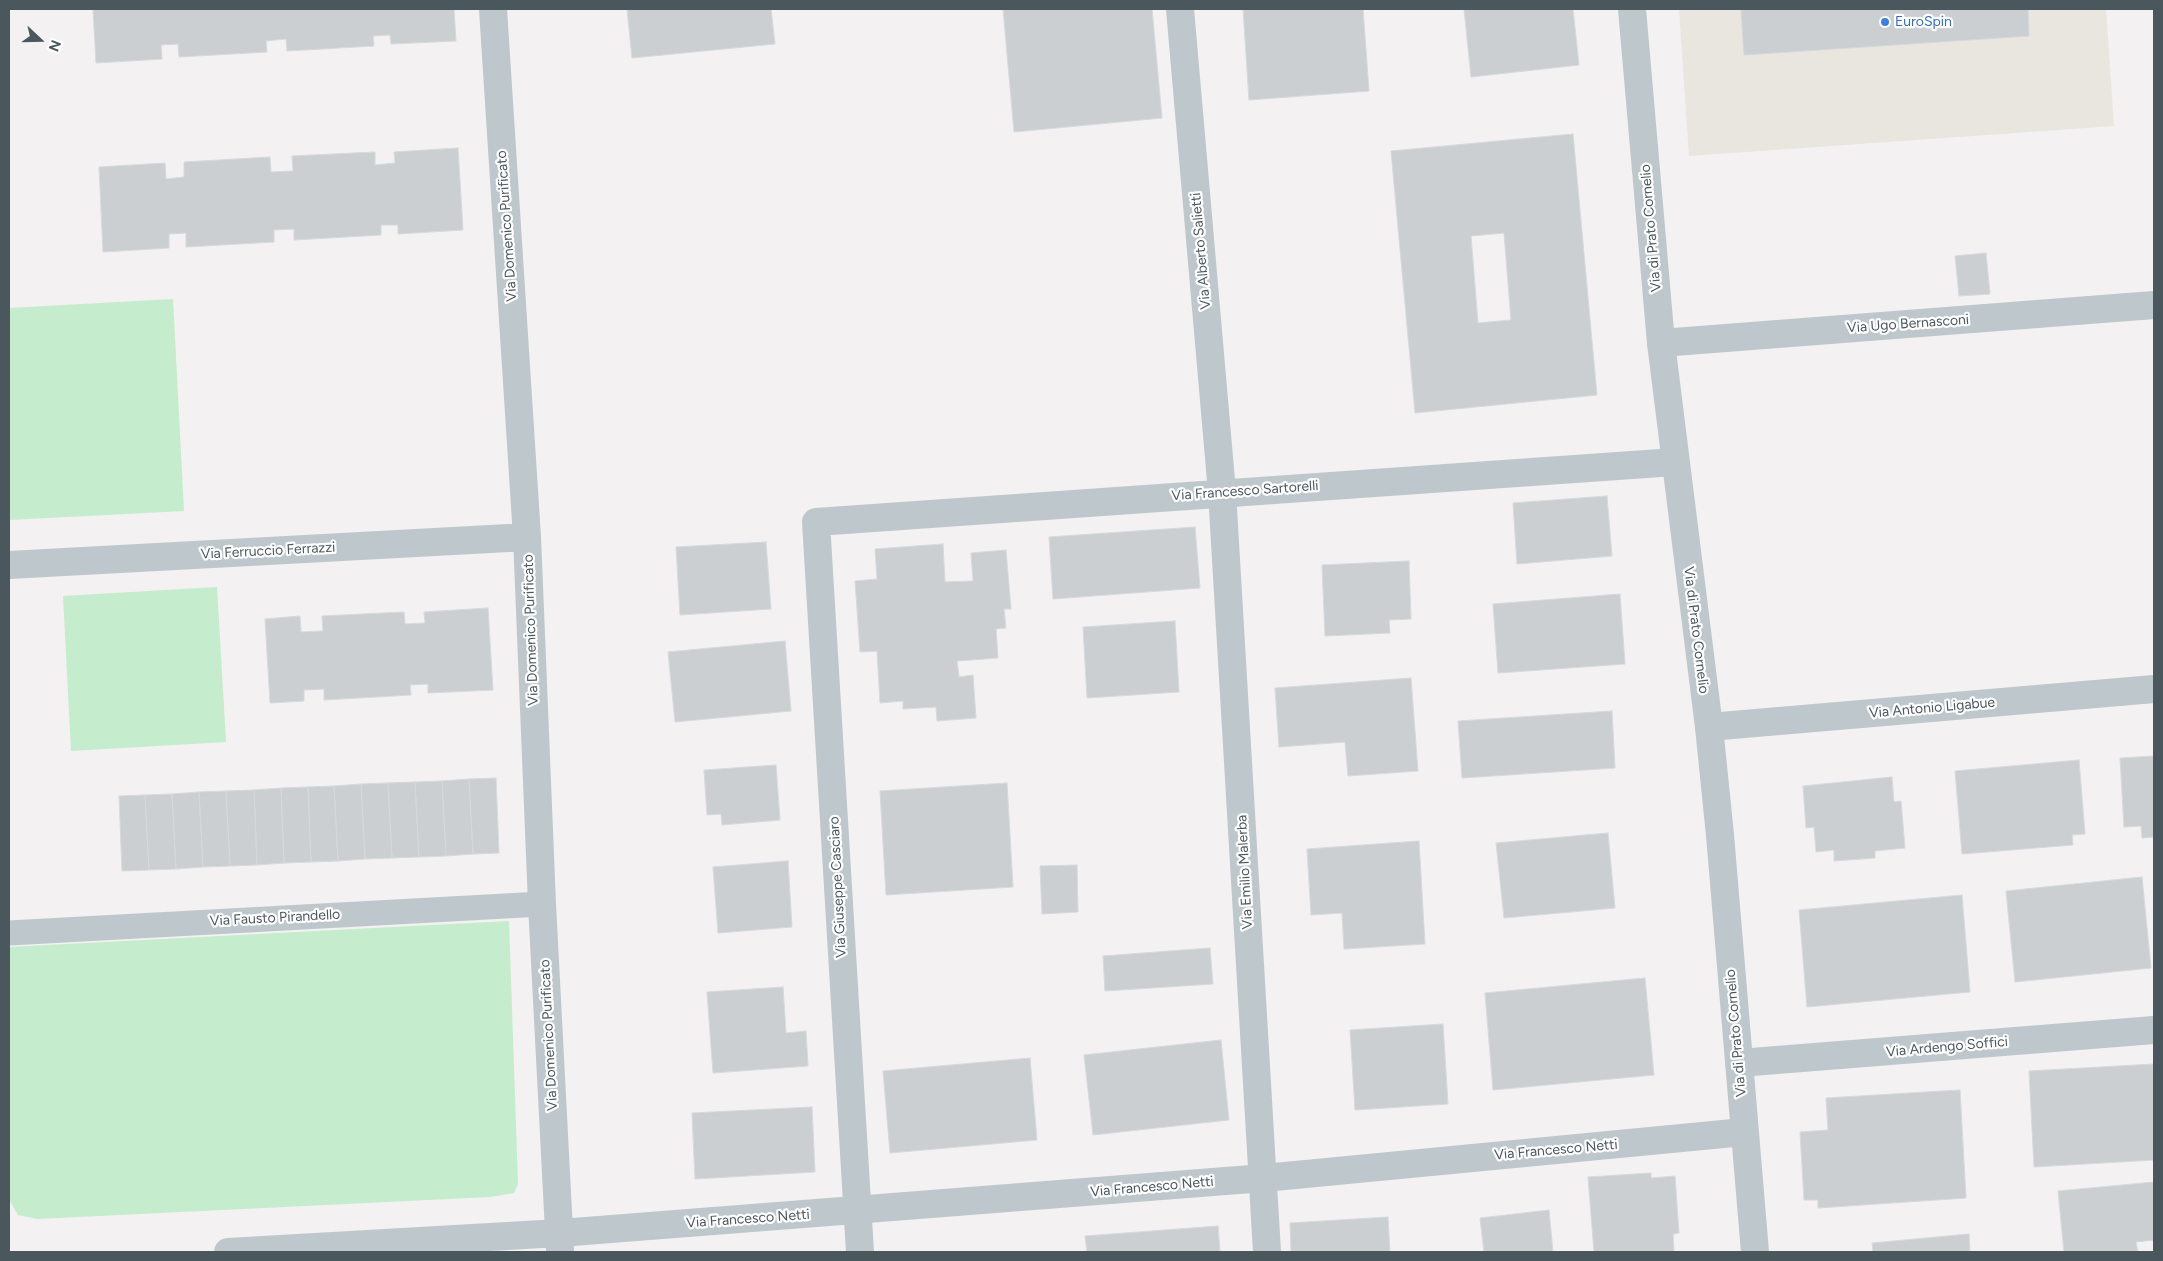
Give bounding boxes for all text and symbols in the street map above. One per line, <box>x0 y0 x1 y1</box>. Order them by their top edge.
place label: EuroSpin <box>1895 14 1952 30</box>
north arrow <box>15 15 65 65</box>
marker: EuroSpin <box>1879 16 1891 28</box>
text: N <box>45 37 64 54</box>
street label: Via Domenico Purificato <box>493 150 521 302</box>
street label: Via di Prato Cornelio <box>1637 163 1665 293</box>
street label: Via Alberto Salietti <box>1188 192 1214 310</box>
street label: Via Ugo Bernasconi <box>1846 311 1970 337</box>
street label: Via Francesco Sartorelli <box>1171 477 1319 505</box>
street label: Via Ferruccio Ferrazzi <box>200 539 336 563</box>
street label: Via Domenico Purificato <box>520 554 542 706</box>
street label: Via di Prato Cornelio <box>1680 565 1712 695</box>
street label: Via Antonio Ligabue <box>1868 694 1996 722</box>
street label: Via Emilio Malerba <box>1234 814 1256 930</box>
street label: Via Giuseppe Casciaro <box>826 816 850 958</box>
street label: Via Fausto Pirandello <box>209 906 341 930</box>
street label: Via Domenico Purificato <box>537 959 561 1111</box>
street label: Via di Prato Cornelio <box>1722 968 1750 1098</box>
street label: Via Ardengo Soffici <box>1885 1033 2009 1061</box>
street label: Via Francesco Netti <box>1494 1136 1618 1164</box>
street label: Via Francesco Netti <box>1090 1173 1214 1201</box>
street label: Via Francesco Netti <box>686 1206 810 1232</box>

